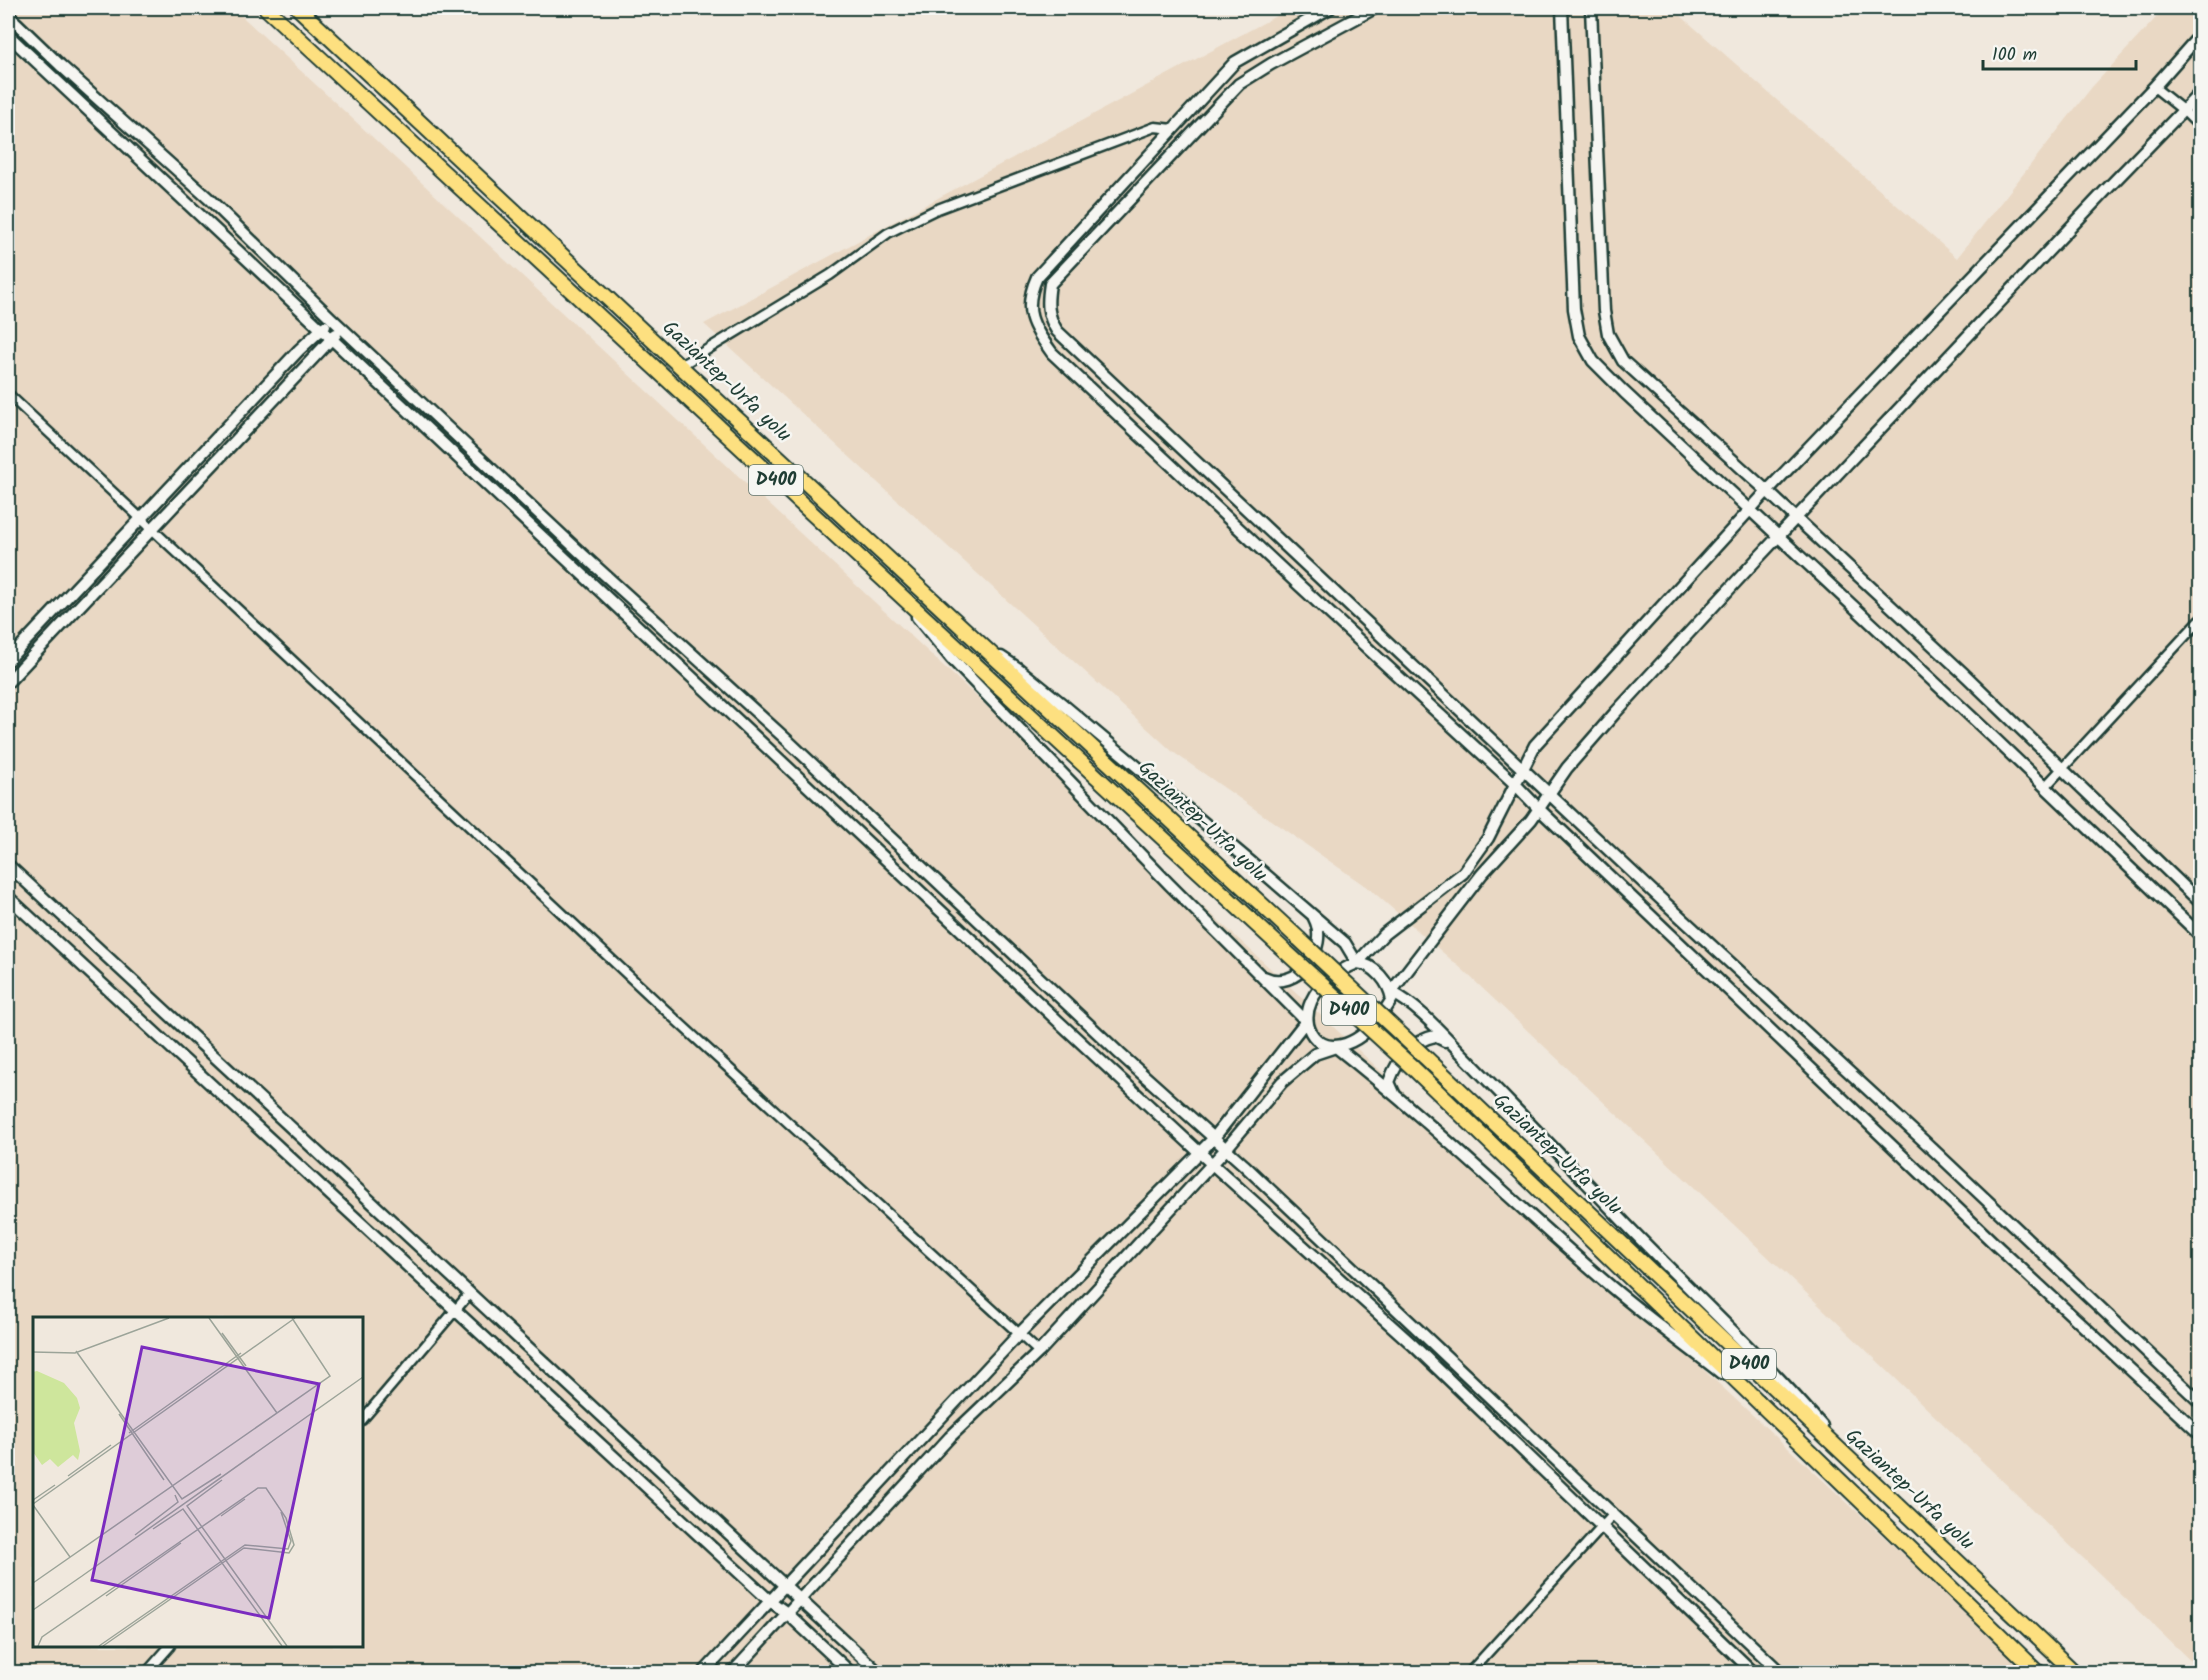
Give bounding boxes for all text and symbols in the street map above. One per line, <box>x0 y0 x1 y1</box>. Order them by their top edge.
scale bar <box>1983 33 2136 71</box>
text: 100 m <box>1992 41 2037 70</box>
street label: Gaziantep-Urfa yolu <box>654 313 798 451</box>
road number: D400 <box>749 465 803 495</box>
street label: Gaziantep-Urfa yolu <box>1130 753 1274 891</box>
road number: D400 <box>1322 995 1376 1025</box>
street label: Gaziantep-Urfa yolu <box>1485 1086 1629 1224</box>
inset map <box>33 1317 363 1647</box>
road number: D400 <box>1722 1349 1776 1379</box>
street label: Gaziantep-Urfa yolu <box>1837 1421 1981 1559</box>

